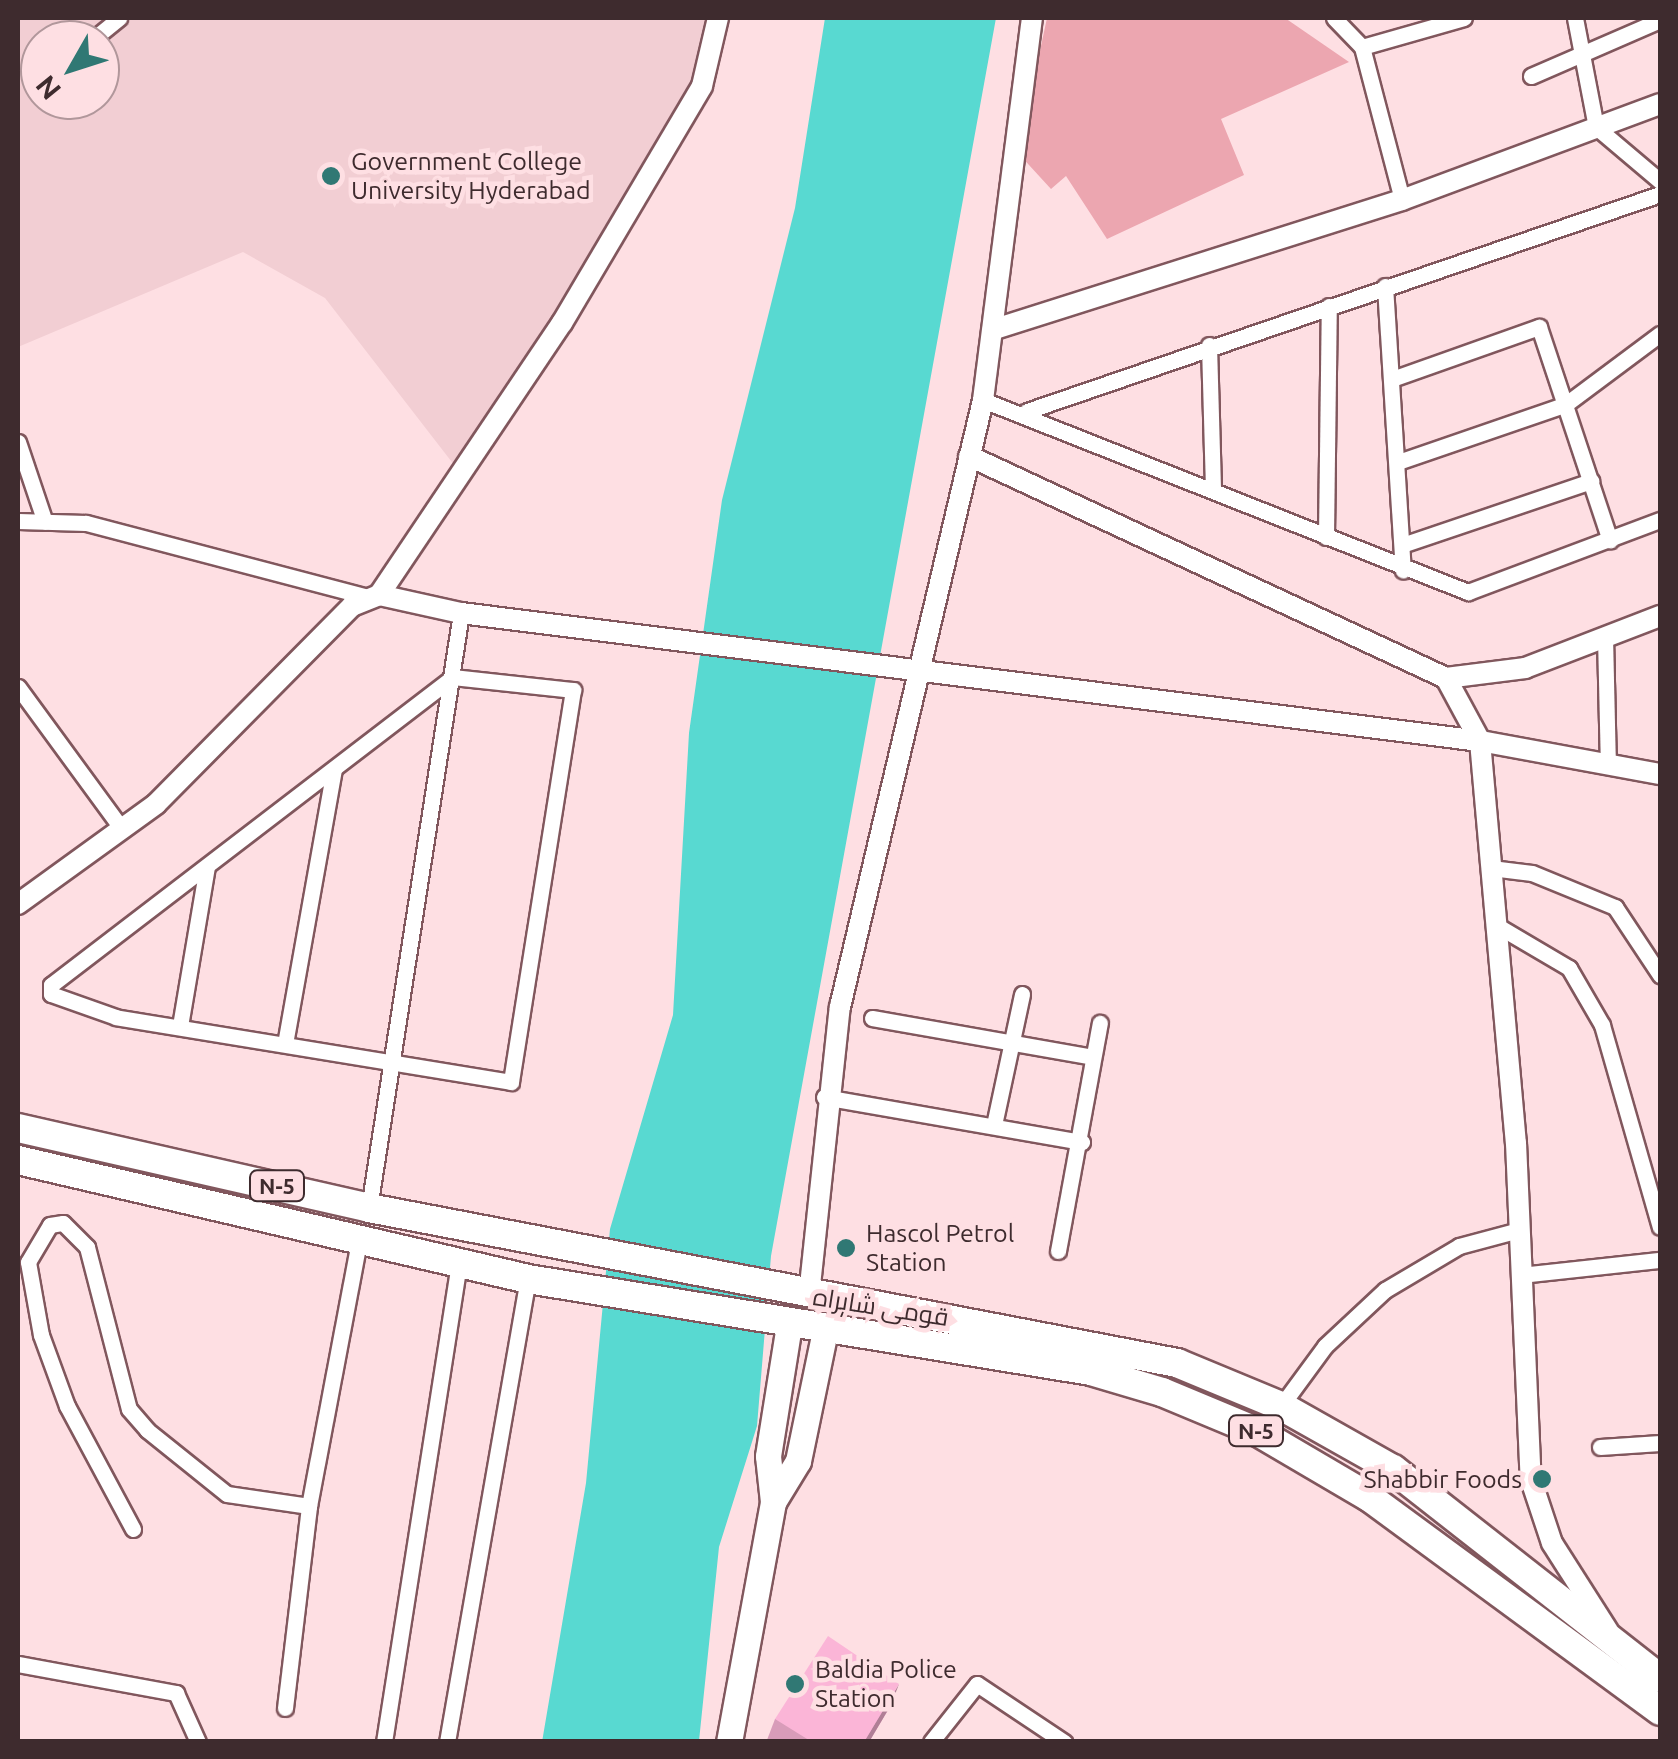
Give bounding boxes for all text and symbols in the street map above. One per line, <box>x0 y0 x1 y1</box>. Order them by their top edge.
north arrow <box>20 20 120 120</box>
text: N <box>29 70 66 106</box>
place label: Government College University Hyderabad <box>351 147 591 206</box>
marker: Government College University Hyderabad <box>320 165 342 187</box>
road number: N-5 <box>247 1169 307 1203</box>
place label: Hascol Petrol Station <box>866 1219 1014 1278</box>
marker: Hascol Petrol Station <box>835 1237 857 1259</box>
street label: قومی شاہراہ <box>811 1281 951 1333</box>
road number: N-5 <box>1226 1414 1286 1448</box>
place label: Shabbir Foods <box>1363 1464 1522 1494</box>
marker: Shabbir Foods <box>1531 1468 1553 1490</box>
place label: Baldia Police Station <box>815 1655 957 1714</box>
marker: Baldia Police Station <box>784 1673 806 1695</box>

